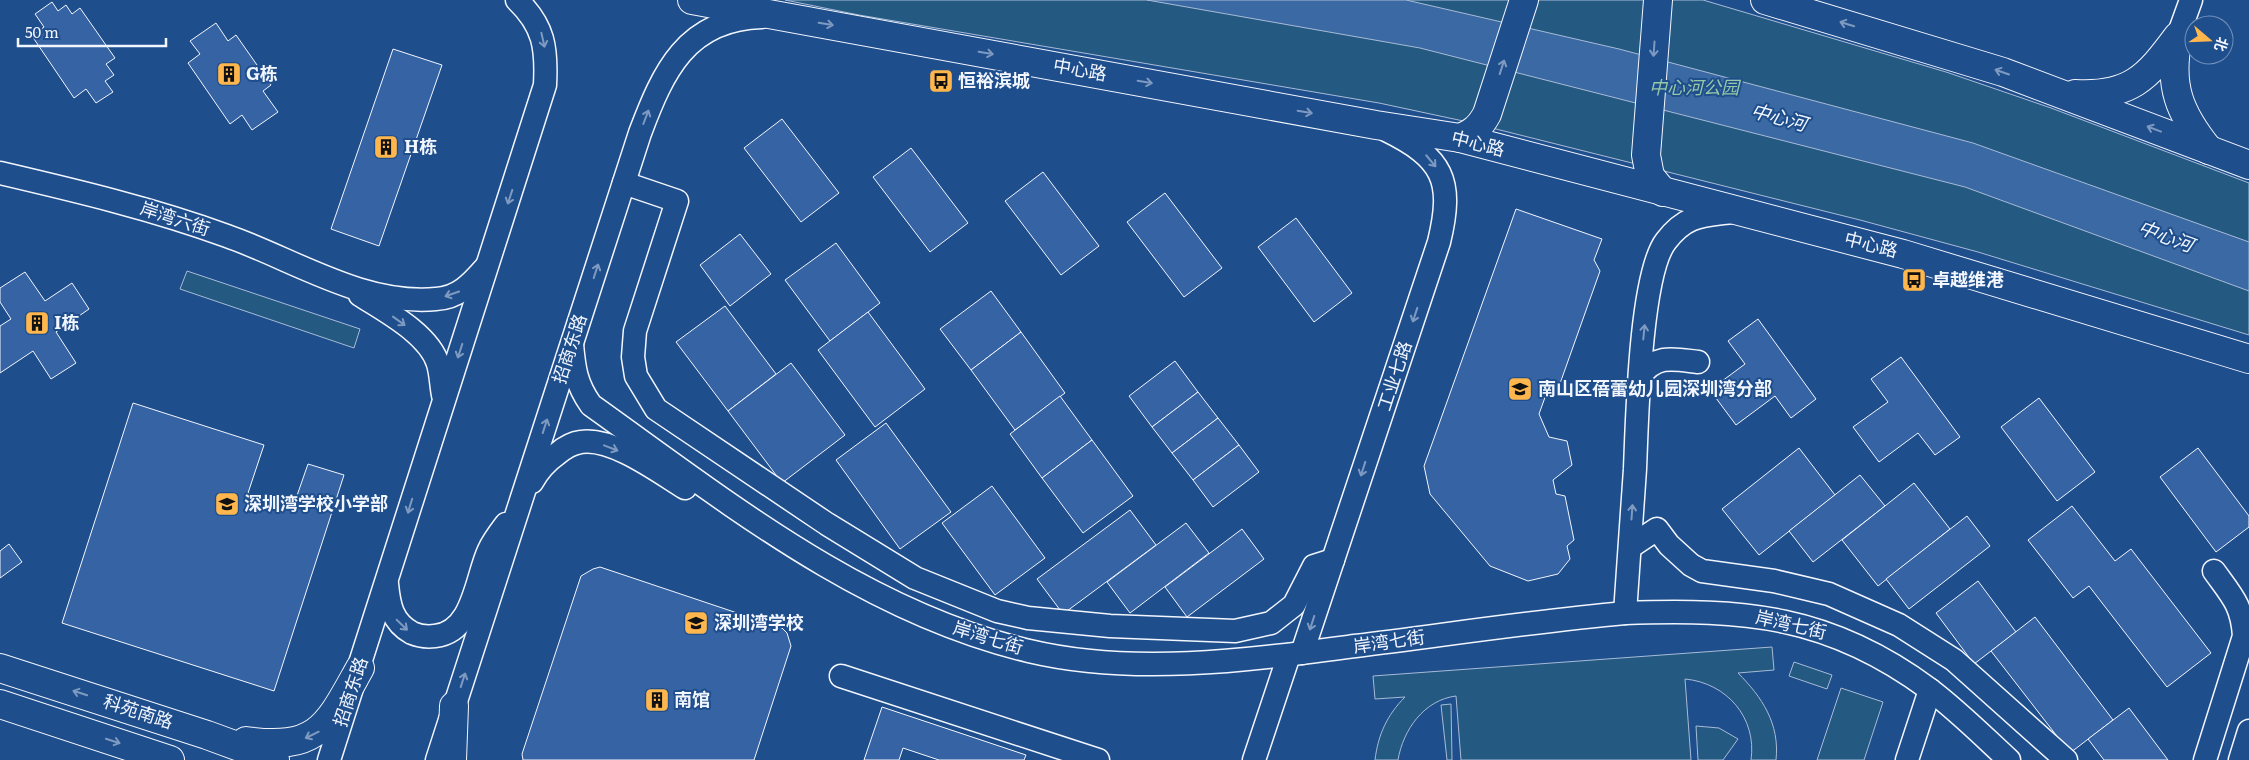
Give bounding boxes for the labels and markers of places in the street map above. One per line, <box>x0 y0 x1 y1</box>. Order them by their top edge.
place label: G栋 <box>246 59 278 86</box>
building icon: G栋 <box>216 61 242 87</box>
place label: 恒裕滨城 <box>958 66 1030 93</box>
bus stop icon: 恒裕滨城 <box>928 68 954 94</box>
place label: H栋 <box>404 132 437 159</box>
building icon: H栋 <box>373 134 399 160</box>
place label: 卓越维港 <box>1932 265 2004 292</box>
bus stop icon: 卓越维港 <box>1901 267 1927 293</box>
place label: I栋 <box>54 308 80 335</box>
building icon: I栋 <box>24 310 50 336</box>
place label: 南山区蓓蕾幼儿园深圳湾分部 <box>1538 374 1772 401</box>
school or university icon: 南山区蓓蕾幼儿园深圳湾分部 <box>1507 376 1533 402</box>
place label: 深圳湾学校小学部 <box>244 489 388 516</box>
school or university icon: 深圳湾学校小学部 <box>214 491 240 517</box>
place label: 深圳湾学校 <box>714 608 804 635</box>
school or university icon: 深圳湾学校 <box>683 610 709 636</box>
place label: 南馆 <box>674 685 710 712</box>
building icon: 南馆 <box>644 687 670 713</box>

